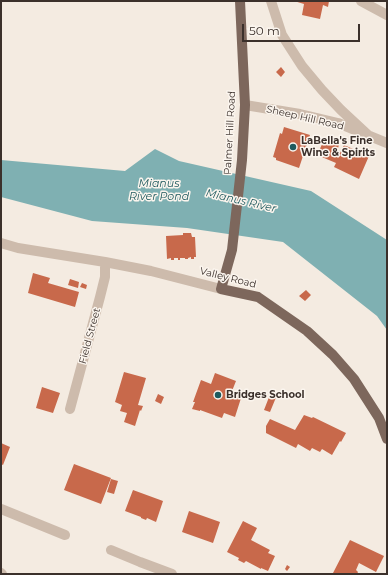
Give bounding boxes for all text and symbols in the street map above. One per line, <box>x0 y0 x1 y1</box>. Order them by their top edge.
scale bar <box>244 16 362 42</box>
text: 50 m <box>249 23 280 38</box>
street label: Palmer Hill Road <box>222 91 238 175</box>
street label: Sheep Hill Road <box>265 103 345 133</box>
place label: LaBella's Fine Wine & Spirits <box>301 135 375 158</box>
marker: LaBella's Fine Wine & Spirits <box>288 142 298 152</box>
water label: Mianus River Pond <box>129 177 189 203</box>
water label: Mianus River <box>205 186 277 216</box>
street label: Valley Road <box>198 265 258 291</box>
street label: Field Street <box>77 307 103 365</box>
place label: Bridges School <box>226 389 305 401</box>
marker: Bridges School <box>213 390 223 400</box>

